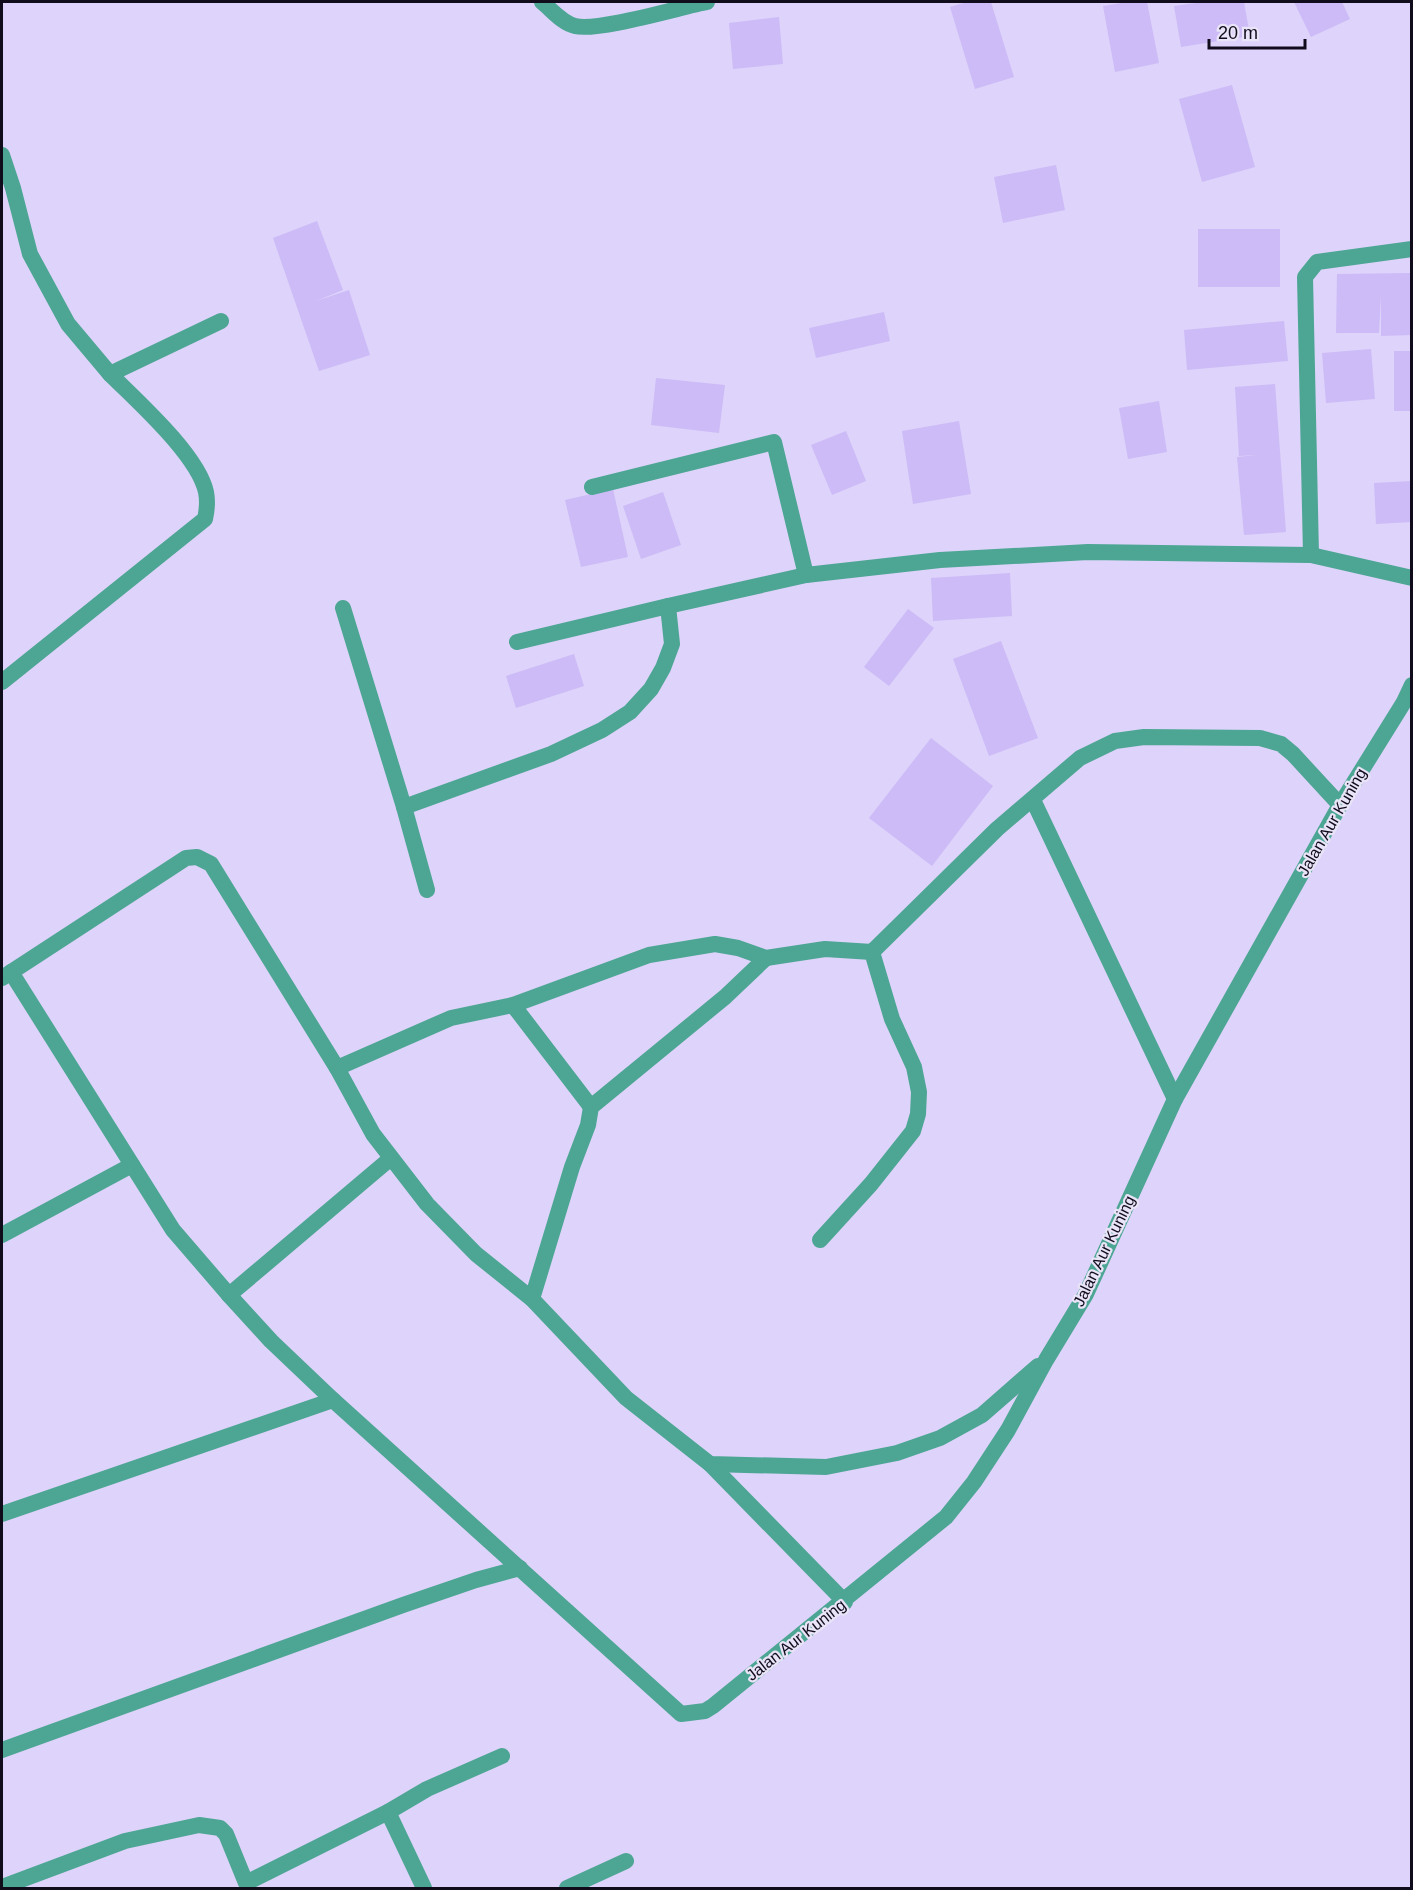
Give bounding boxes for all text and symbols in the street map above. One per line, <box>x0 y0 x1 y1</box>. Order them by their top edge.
scale bar <box>1209 12 1305 50</box>
text: 20 m <box>1218 23 1258 43</box>
street label: Jalan Aur Kuning <box>1294 765 1370 879</box>
street label: Jalan Aur Kuning <box>1070 1193 1138 1309</box>
street label: Jalan Aur Kuning <box>743 1596 849 1684</box>

